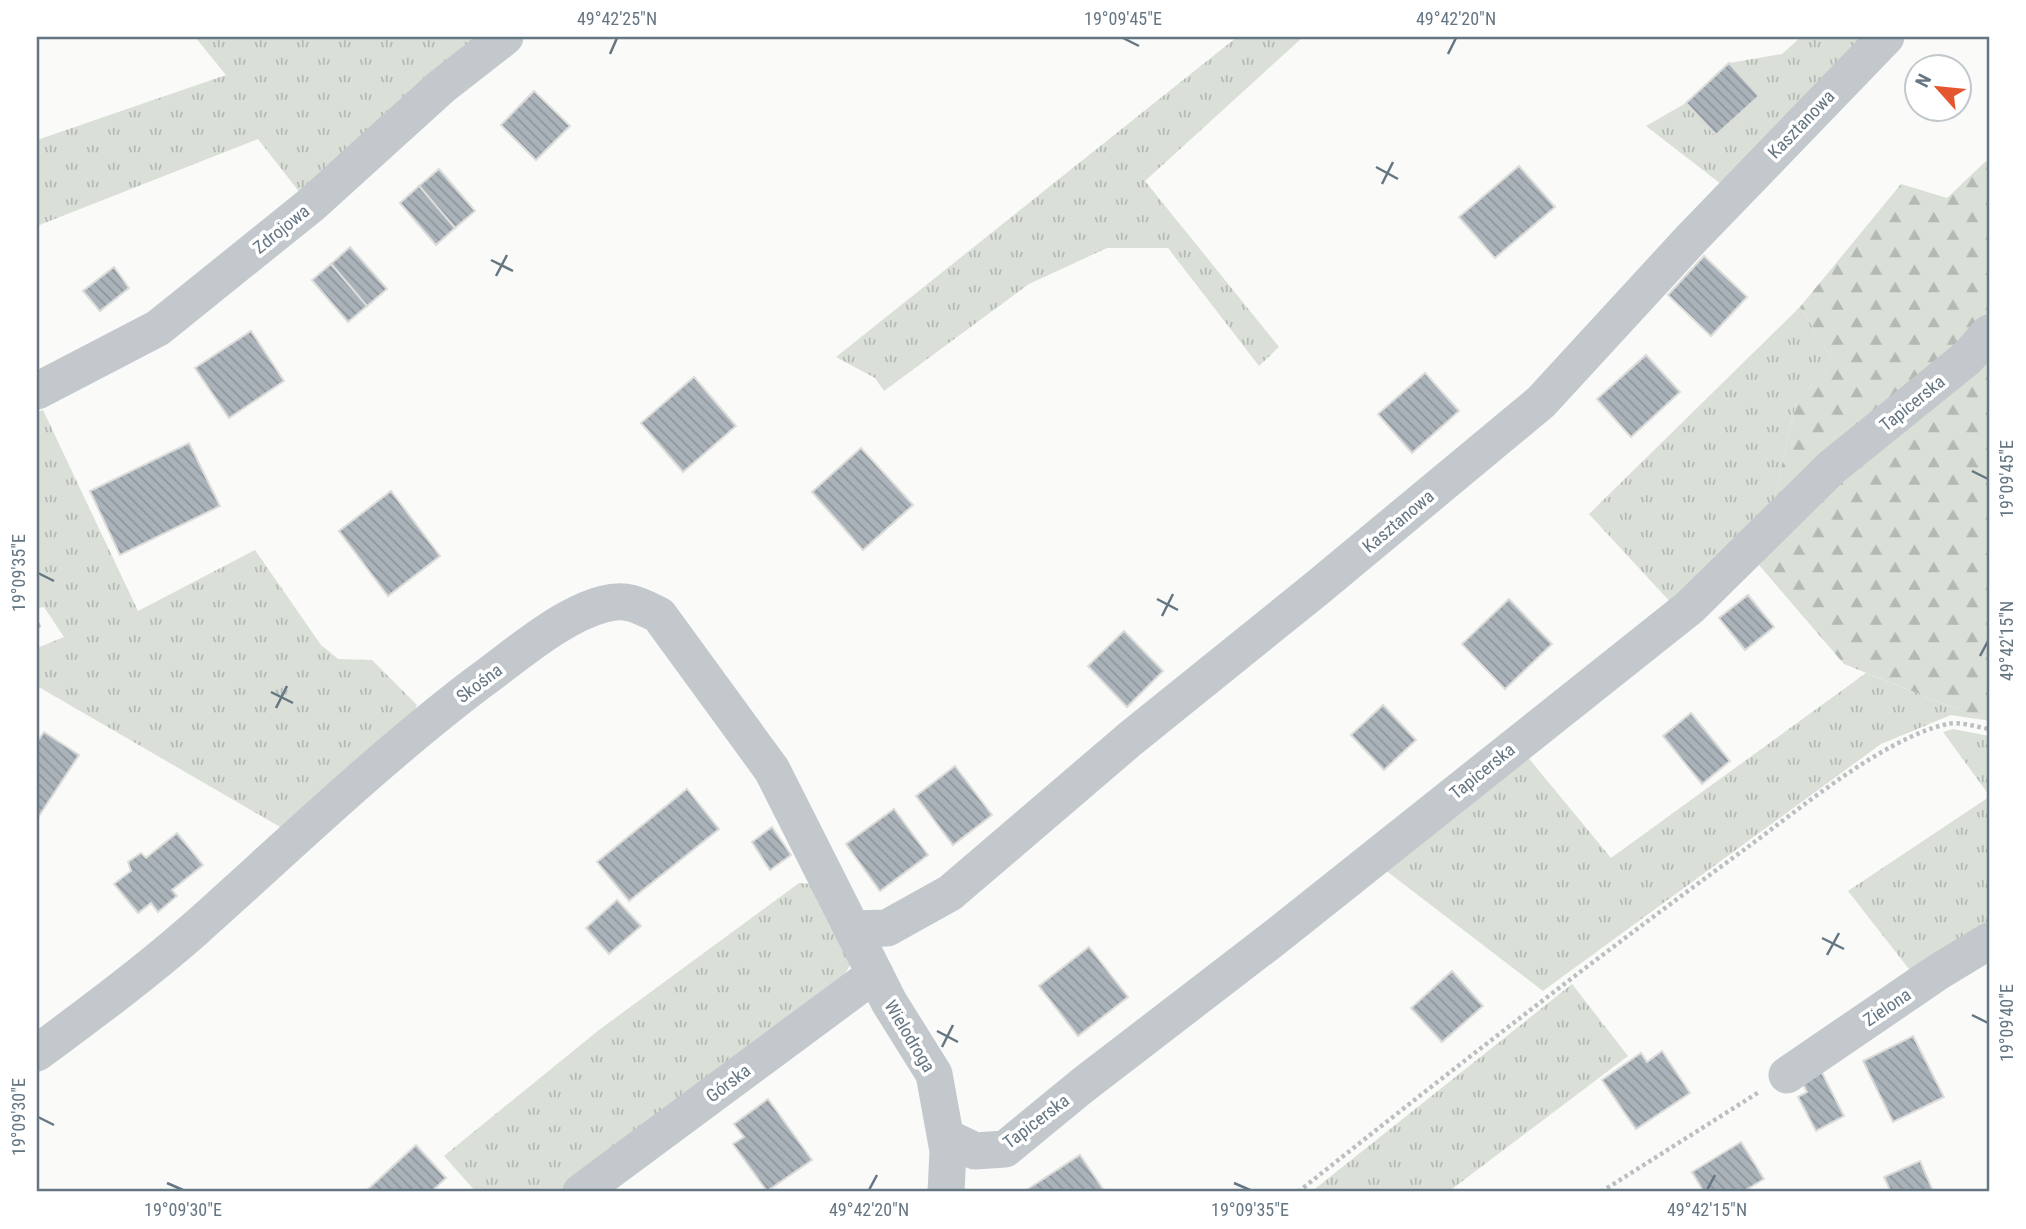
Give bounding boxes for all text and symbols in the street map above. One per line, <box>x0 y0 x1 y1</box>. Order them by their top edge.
text: 49°42'25"N <box>577 8 657 29</box>
text: 19°09'45"E <box>1084 8 1162 29</box>
text: 49°42'20"N <box>1416 8 1496 29</box>
north arrow <box>1904 52 1974 122</box>
text: N <box>1910 70 1936 91</box>
street label: Kasztanowa <box>1763 86 1839 162</box>
street label: Zdrojowa <box>249 200 313 258</box>
street label: Tapicerska <box>1875 371 1949 435</box>
text: 19°09'45"E <box>1996 440 2017 518</box>
street label: Kasztanowa <box>1358 485 1438 557</box>
text: 19°09'35"E <box>8 534 29 612</box>
text: 49°42'15"N <box>1996 601 2017 681</box>
street label: Skośna <box>452 659 506 707</box>
street label: Tapicerska <box>1445 739 1519 803</box>
street label: Zielona <box>1859 984 1915 1030</box>
text: 19°09'40"E <box>1996 984 2017 1062</box>
street label: Wielodroga <box>880 996 940 1076</box>
street label: Górska <box>702 1060 754 1106</box>
text: 19°09'30"E <box>8 1078 29 1156</box>
street label: Tapicerska <box>999 1089 1073 1153</box>
text: 19°09'30"E <box>144 1199 222 1220</box>
text: 49°42'20"N <box>829 1199 909 1220</box>
text: 19°09'35"E <box>1211 1199 1289 1220</box>
text: 49°42'15"N <box>1667 1199 1747 1220</box>

